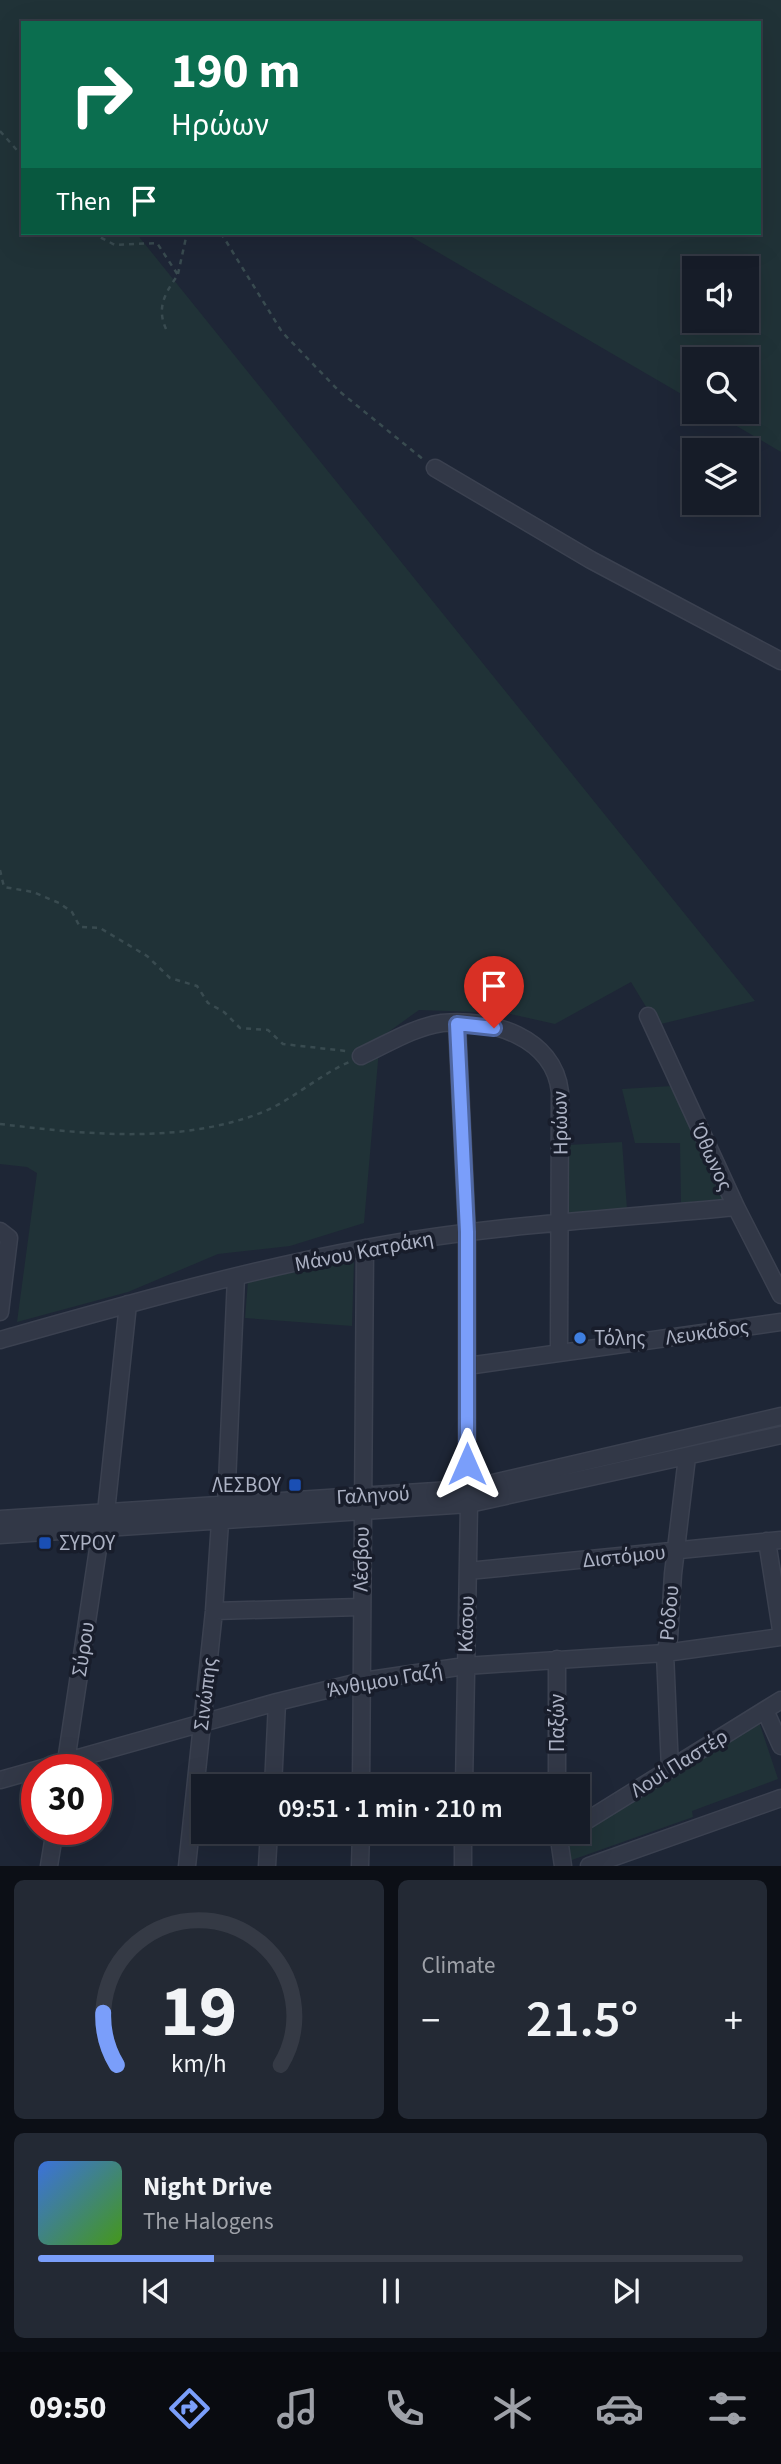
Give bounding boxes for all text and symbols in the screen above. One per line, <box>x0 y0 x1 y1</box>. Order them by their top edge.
text: 190 m <box>171 37 300 107</box>
icon: right <box>56 49 147 140</box>
text: Ηρώων <box>171 102 269 148</box>
icon: arrive <box>125 182 163 220</box>
text: Then <box>56 183 111 220</box>
map controls <box>682 256 759 515</box>
button: sound <box>682 256 759 333</box>
button: search <box>682 347 759 424</box>
button: layers <box>682 438 759 515</box>
pin <box>464 956 524 1028</box>
icon: arrive <box>475 967 513 1005</box>
street label: Ηρώων <box>544 1091 576 1155</box>
street label: Όθωνος <box>683 1118 741 1196</box>
street label: Μάνου Κατράκη <box>292 1223 436 1279</box>
street label: Λευκάδος <box>663 1311 751 1353</box>
place label: Τόλης <box>594 1323 646 1353</box>
marker: Τόλης <box>572 1330 588 1346</box>
position arrow <box>430 1427 504 1501</box>
place label: ΛΕΣΒΟΥ <box>212 1470 282 1500</box>
marker: ΛΕΣΒΟΥ <box>287 1477 303 1493</box>
street label: Γαληνού <box>336 1478 410 1512</box>
street label: Λέσβου <box>345 1526 377 1592</box>
place label: ΣΥΡΟΥ <box>59 1528 116 1558</box>
marker: ΣΥΡΟΥ <box>37 1535 53 1551</box>
street label: Διστόμου <box>581 1537 667 1575</box>
street label: Ρόδου <box>652 1584 686 1642</box>
street label: Κάσου <box>450 1595 482 1653</box>
street label: Σύρου <box>64 1619 102 1679</box>
street label: Άνθιμου Γαζή <box>325 1655 445 1705</box>
street label: Σινώπης <box>186 1656 224 1732</box>
street label: Παξών <box>542 1694 572 1752</box>
street label: Λουί Παστέρ <box>625 1721 733 1805</box>
speed limit sign: 30 <box>21 1754 112 1845</box>
text: 09:51 · 1 min · 210 m <box>278 1790 503 1827</box>
text: Climate <box>422 1949 495 1982</box>
text: 19 <box>160 1961 237 2065</box>
text: 21.5° <box>526 1983 638 2057</box>
text: − <box>422 1994 440 2048</box>
text: + <box>724 1994 743 2048</box>
text: km/h <box>171 2046 227 2082</box>
text: Night Drive <box>143 2168 272 2205</box>
text: The Halogens <box>143 2205 274 2238</box>
icon: previous <box>137 2272 175 2310</box>
icon: pause <box>372 2272 410 2310</box>
icon: next <box>607 2272 645 2310</box>
icon: directions <box>165 2384 214 2433</box>
icon: music <box>273 2384 322 2433</box>
icon: phone <box>380 2384 429 2433</box>
icon: climate <box>488 2384 537 2433</box>
icon: car <box>595 2384 644 2433</box>
icon: filters <box>703 2384 752 2433</box>
text: 09:50 <box>29 2385 106 2431</box>

